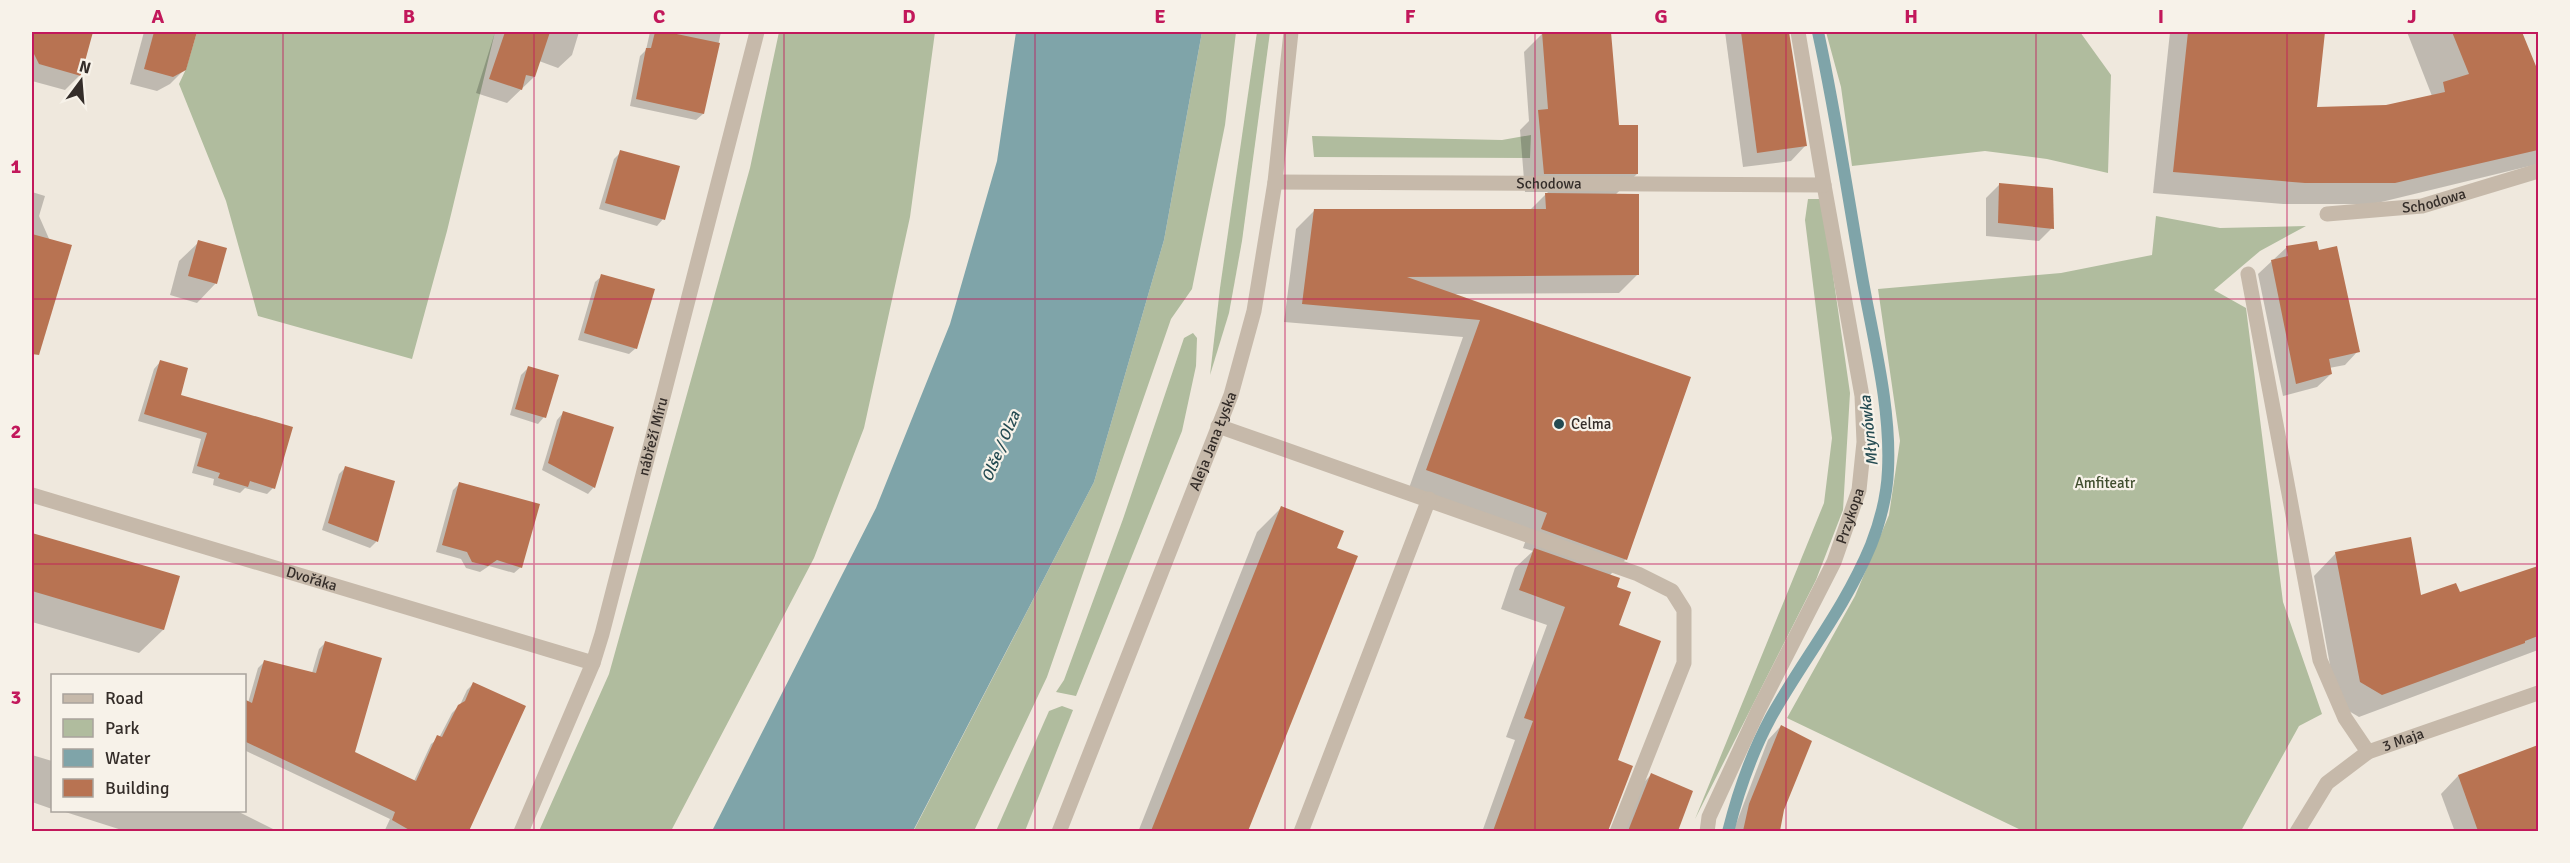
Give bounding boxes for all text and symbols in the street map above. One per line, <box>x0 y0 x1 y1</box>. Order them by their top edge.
text: A <box>152 4 165 29</box>
text: B <box>403 4 415 29</box>
text: C <box>653 4 665 29</box>
text: D <box>902 4 916 29</box>
text: E <box>1154 4 1166 29</box>
text: F <box>1405 4 1416 29</box>
text: G <box>1654 4 1668 29</box>
text: H <box>1904 4 1918 29</box>
text: I <box>2158 4 2164 29</box>
text: J <box>2407 4 2417 29</box>
north arrow <box>51 51 111 111</box>
text: N <box>77 56 93 79</box>
text: 1 <box>11 154 22 179</box>
street label: Schodowa <box>1516 174 1582 193</box>
street label: Schodowa <box>2401 184 2468 217</box>
street label: Aleja Jana Łyska <box>1185 389 1240 493</box>
water label: Młynówka <box>1855 394 1883 467</box>
street label: nábřeží Míru <box>634 395 672 478</box>
water label: Olše / Olza <box>977 407 1025 485</box>
place label: Celma <box>1571 415 1611 433</box>
marker: Celma <box>1552 417 1566 431</box>
text: 2 <box>11 419 21 444</box>
park label: Amfiteatr <box>2075 474 2136 492</box>
street label: Przykopa <box>1832 485 1868 546</box>
street label: Dvořáka <box>284 563 339 595</box>
legend <box>51 674 246 812</box>
text: 3 <box>11 685 21 710</box>
text: Road <box>105 687 144 709</box>
text: Park <box>105 717 140 739</box>
street label: 3 Maja <box>2380 724 2426 755</box>
text: Water <box>105 747 151 769</box>
text: Building <box>105 777 169 799</box>

